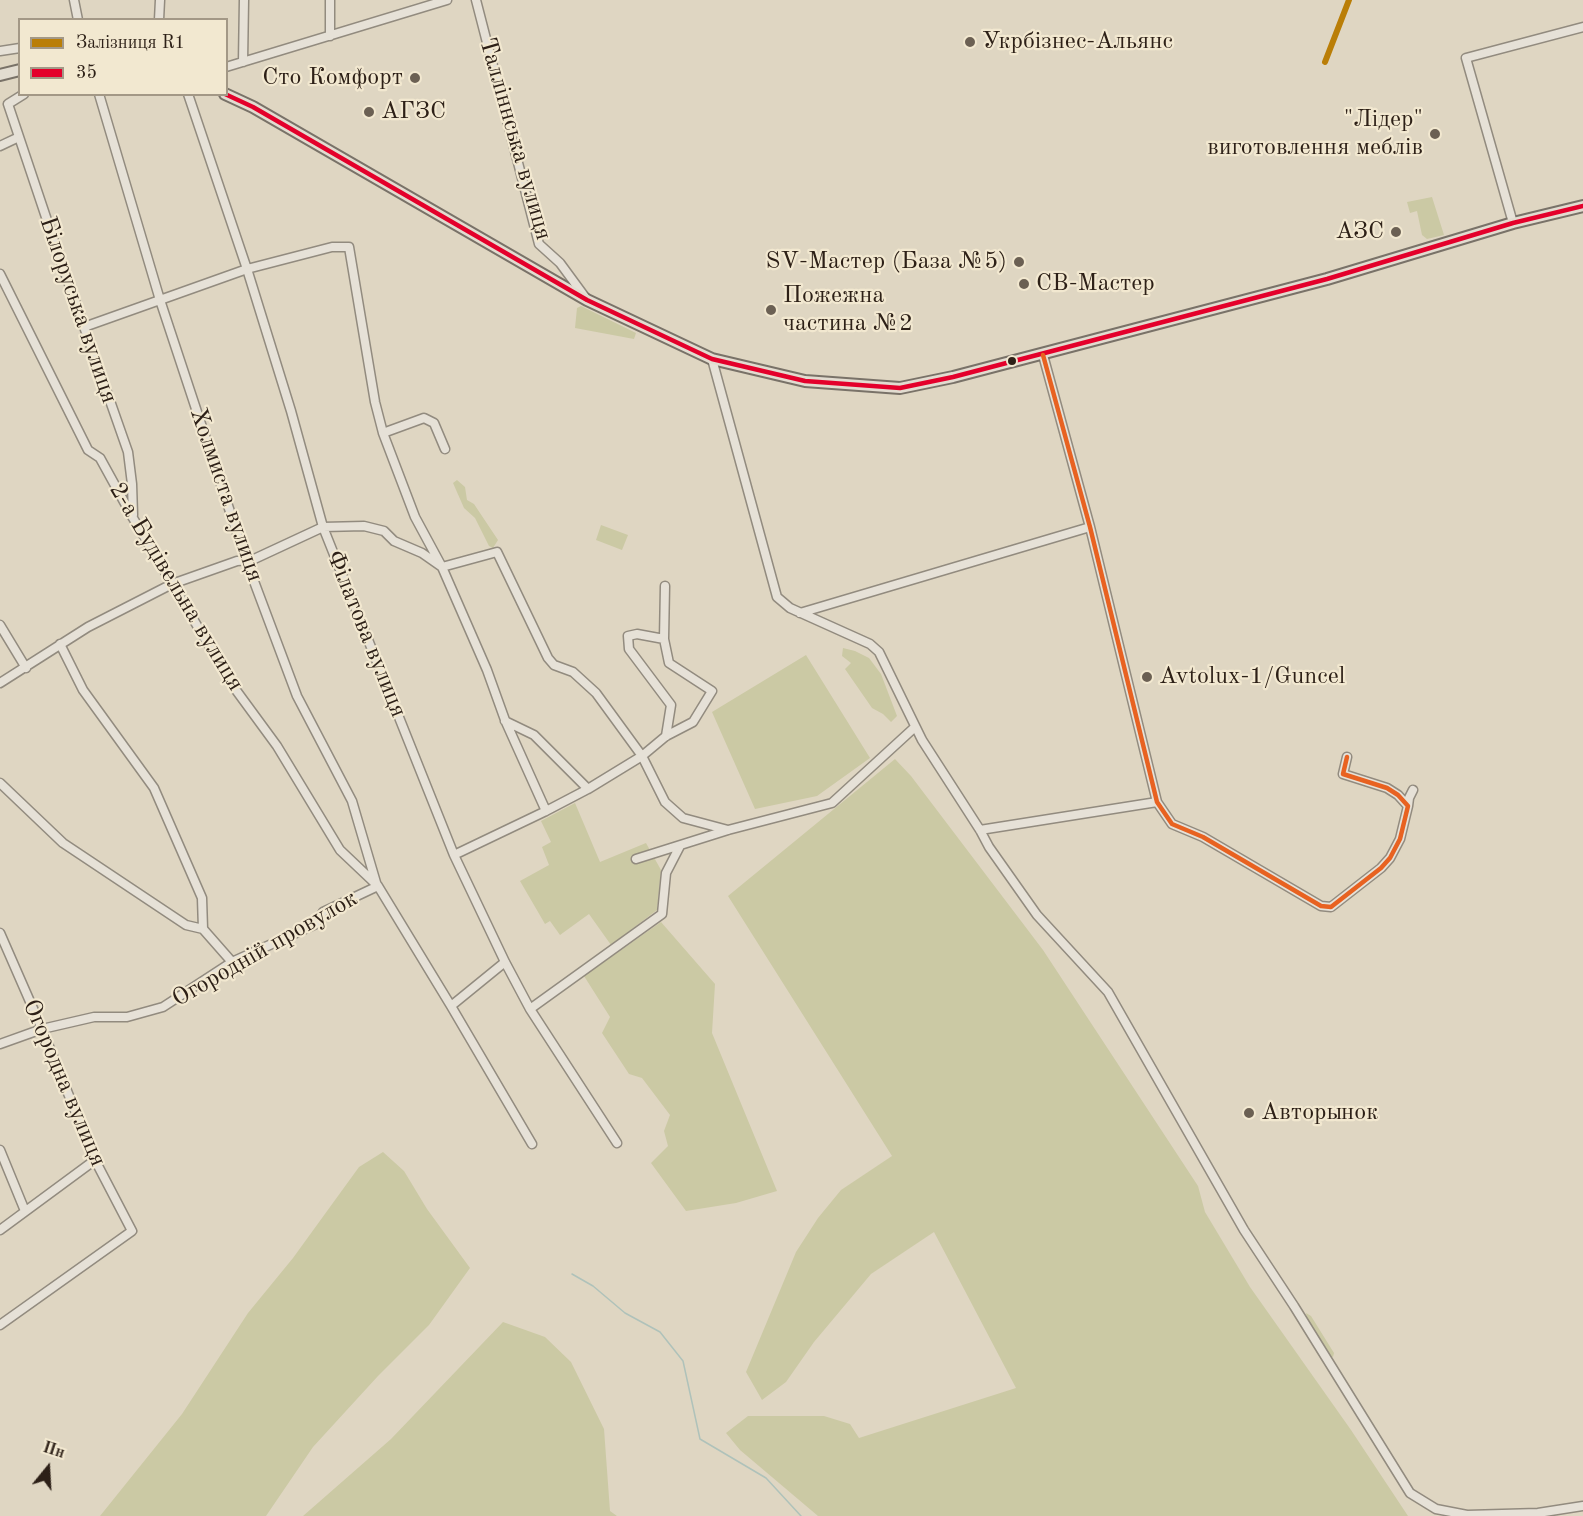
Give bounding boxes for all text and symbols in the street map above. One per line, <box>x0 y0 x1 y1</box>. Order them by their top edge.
legend <box>18 18 228 96</box>
place label: Укрбiзнес-Альянс <box>982 28 1173 56</box>
text: Залізниця R1 <box>76 34 185 52</box>
street label: Талліннська вулиця <box>472 34 558 244</box>
marker: Укрбiзнес-Альянс <box>963 35 977 49</box>
text: 35 <box>76 64 97 82</box>
place label: Сто Комфорт <box>262 64 403 92</box>
marker: Сто Комфорт <box>408 71 422 85</box>
place label: АГЗС <box>381 98 446 126</box>
marker: АГЗС <box>362 105 376 119</box>
place label: "Лідер" виготовлення меблів <box>1207 106 1423 162</box>
marker: "Лідер" виготовлення меблів <box>1428 127 1442 141</box>
street label: Білоруська вулиця <box>33 213 123 407</box>
place label: АЗС <box>1335 218 1384 246</box>
marker: АЗС <box>1389 225 1403 239</box>
place label: SV-Мастер (База №5) <box>766 248 1007 276</box>
marker: SV-Мастер (База №5) <box>1012 255 1026 269</box>
place label: СВ-Мастер <box>1036 270 1155 298</box>
marker: СВ-Мастер <box>1017 277 1031 291</box>
place label: Пожежна частина №2 <box>783 282 913 338</box>
marker: Пожежна частина №2 <box>764 303 778 317</box>
unlabelled marker <box>1006 355 1018 367</box>
street label: Холмиста вулиця <box>183 404 269 586</box>
street label: 2-а Будівельна вулиця <box>102 478 250 696</box>
street label: Філатова вулиця <box>319 546 413 722</box>
place label: Avtolux-1/Guncel <box>1159 663 1345 691</box>
marker: Avtolux-1/Guncel <box>1140 670 1154 684</box>
street label: Огородній провулок <box>167 884 363 1014</box>
street label: Огородна вулиця <box>16 995 112 1171</box>
place label: Авторынок <box>1261 1099 1378 1127</box>
marker: Авторынок <box>1242 1106 1256 1120</box>
north arrow <box>18 1438 78 1498</box>
text: Пн <box>41 1440 67 1462</box>

